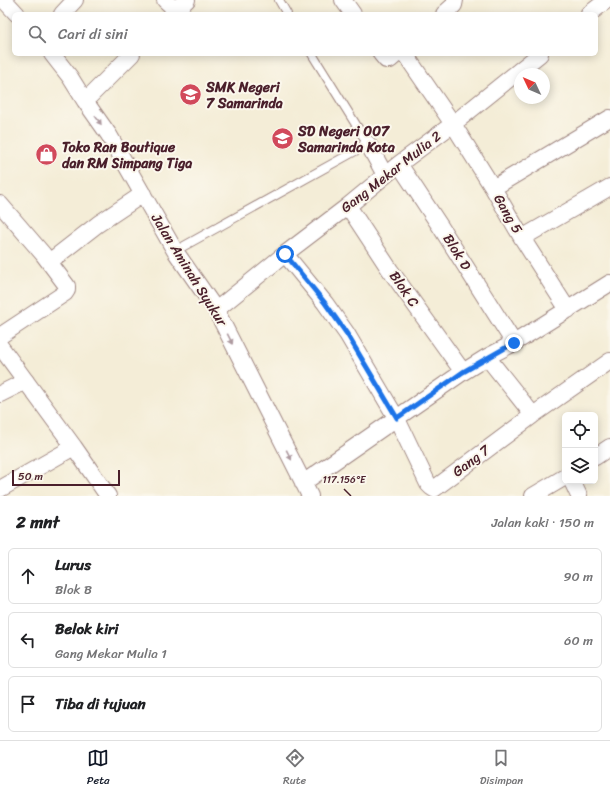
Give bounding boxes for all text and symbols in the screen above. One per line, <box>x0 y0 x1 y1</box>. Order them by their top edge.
search box <box>12 12 598 56</box>
text: Cari di sini <box>58 21 128 47</box>
icon: search <box>26 23 48 45</box>
north arrow <box>514 68 550 104</box>
place label: SMK Negeri 7 Samarinda <box>205 75 283 116</box>
school or university icon: SMK Negeri 7 Samarinda <box>177 82 203 108</box>
one-way arrow <box>94 115 102 125</box>
place label: SD Negeri 007 Samarinda Kota <box>297 119 396 160</box>
street label: Gang Mekar Mulia 2 <box>335 124 447 220</box>
school or university icon: SD Negeri 007 Samarinda Kota <box>269 126 295 152</box>
place label: Toko Ran Boutique dan RM Simpang Tiga <box>62 135 192 176</box>
shop icon: Toko Ran Boutique dan RM Simpang Tiga <box>34 142 60 168</box>
street label: Gang 5 <box>487 189 530 239</box>
street label: Jalan Aminah Syukur <box>144 208 235 333</box>
street label: Blok D <box>436 229 478 276</box>
route start <box>276 245 294 263</box>
street label: Blok C <box>382 266 426 313</box>
one-way arrow <box>227 333 234 345</box>
route end <box>505 334 523 352</box>
map controls <box>562 412 598 484</box>
button: locate <box>562 412 598 448</box>
street label: Gang 7 <box>447 438 496 484</box>
button: layers <box>562 448 598 484</box>
one-way arrow <box>286 449 292 461</box>
text: 50 m <box>18 467 43 486</box>
scale bar <box>12 468 120 487</box>
text: 117.156°E <box>322 471 367 489</box>
text: 2 mnt <box>16 507 59 537</box>
text: Jalan kaki · 150 m <box>491 511 594 534</box>
text: Lurus <box>55 552 91 578</box>
icon: ahead <box>17 565 39 587</box>
text: 90 m <box>563 565 593 588</box>
text: Blok B <box>55 578 92 601</box>
text: Belok kiri <box>55 616 118 642</box>
icon: left <box>17 629 39 651</box>
text: 60 m <box>564 629 593 652</box>
text: Gang Mekar Mulia 1 <box>55 642 167 665</box>
text: Tiba di tujuan <box>55 691 146 717</box>
icon: arrive <box>17 693 39 715</box>
tab: Peta <box>87 747 109 790</box>
tab: Rute <box>283 747 306 790</box>
tab: Disimpan <box>480 747 523 790</box>

